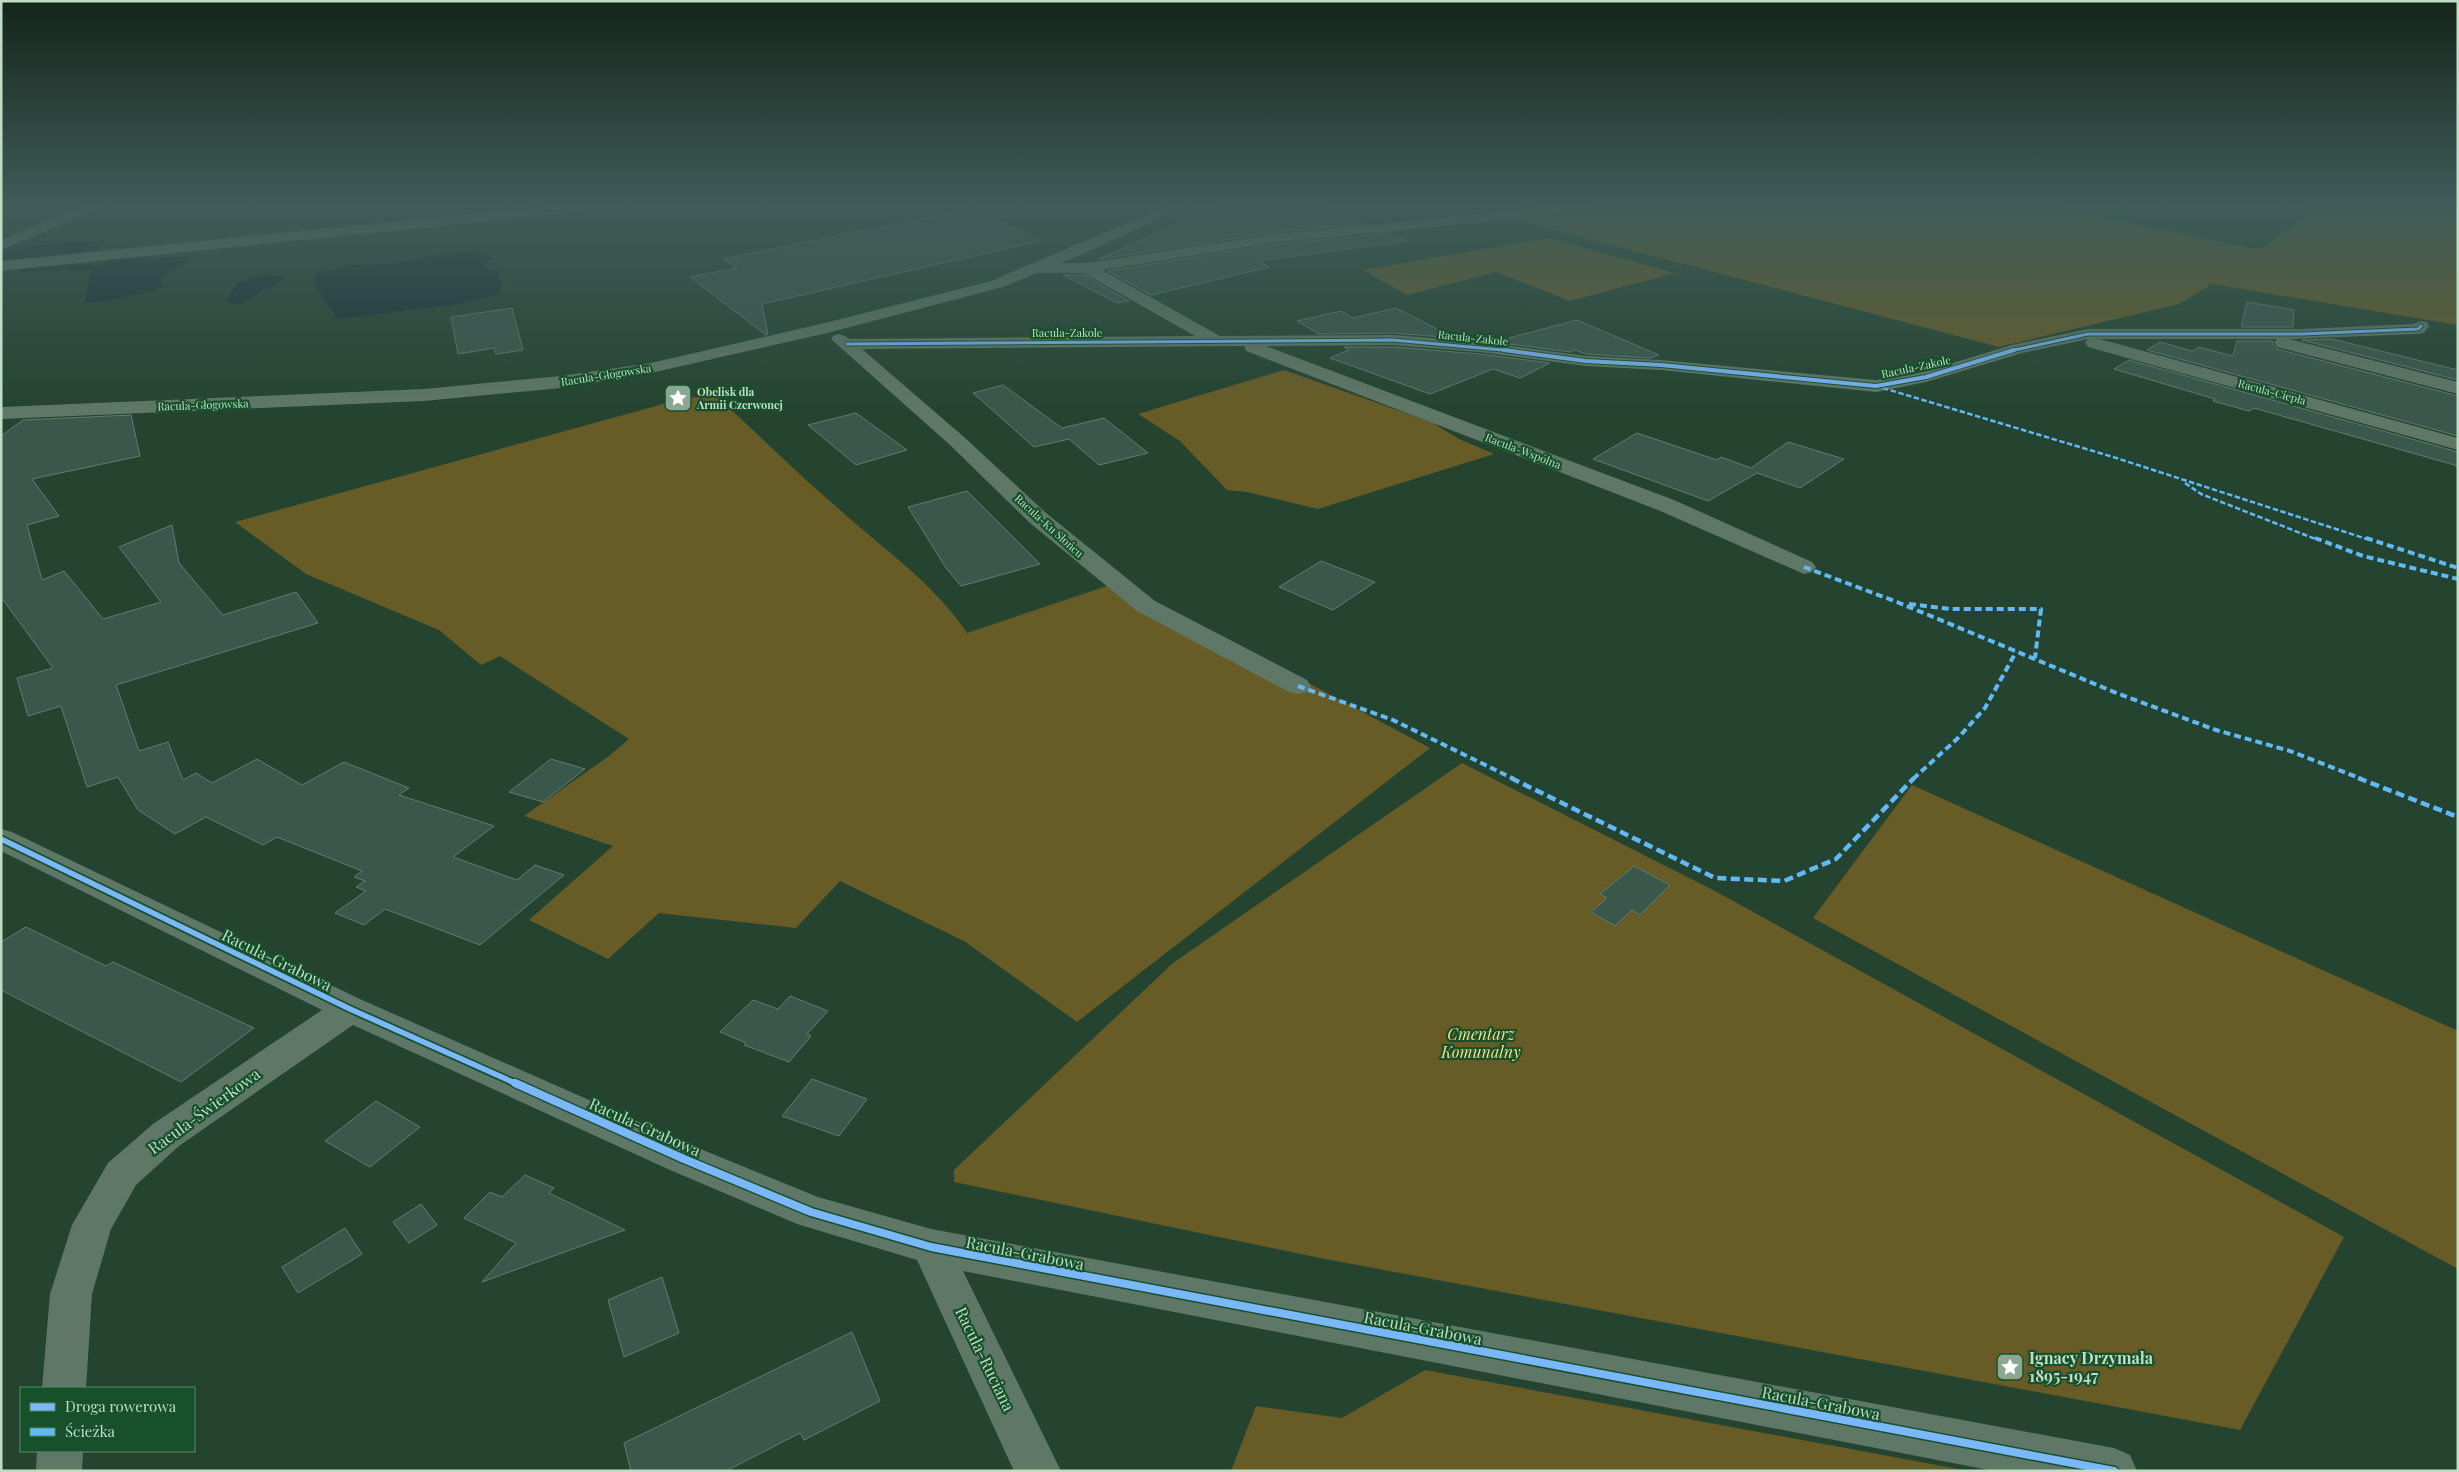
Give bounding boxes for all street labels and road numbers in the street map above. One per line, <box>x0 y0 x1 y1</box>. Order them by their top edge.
street label: Racula-Zakole <box>1032 325 1103 340</box>
street label: Racula-Zakole <box>1437 326 1509 349</box>
street label: Racula-Zakole <box>1880 352 1952 381</box>
street label: Racula-Głogowska <box>560 360 653 389</box>
street label: Racula-Ciepła <box>2237 375 2308 408</box>
street label: Racula-Głogowska <box>157 395 249 414</box>
street label: Racula-Wspólna <box>1483 429 1564 472</box>
street label: Racula-Ku Słońcu <box>1012 491 1087 561</box>
street label: Racula-Grabowa <box>219 924 336 995</box>
street label: Racula-Świerkowa <box>144 1063 264 1158</box>
street label: Racula-Grabowa <box>586 1093 704 1161</box>
street label: Racula-Grabowa <box>964 1231 1086 1274</box>
street label: Racula-Ruciana <box>951 1303 1020 1414</box>
street label: Racula-Grabowa <box>1362 1306 1484 1349</box>
street label: Racula-Grabowa <box>1760 1381 1882 1424</box>

